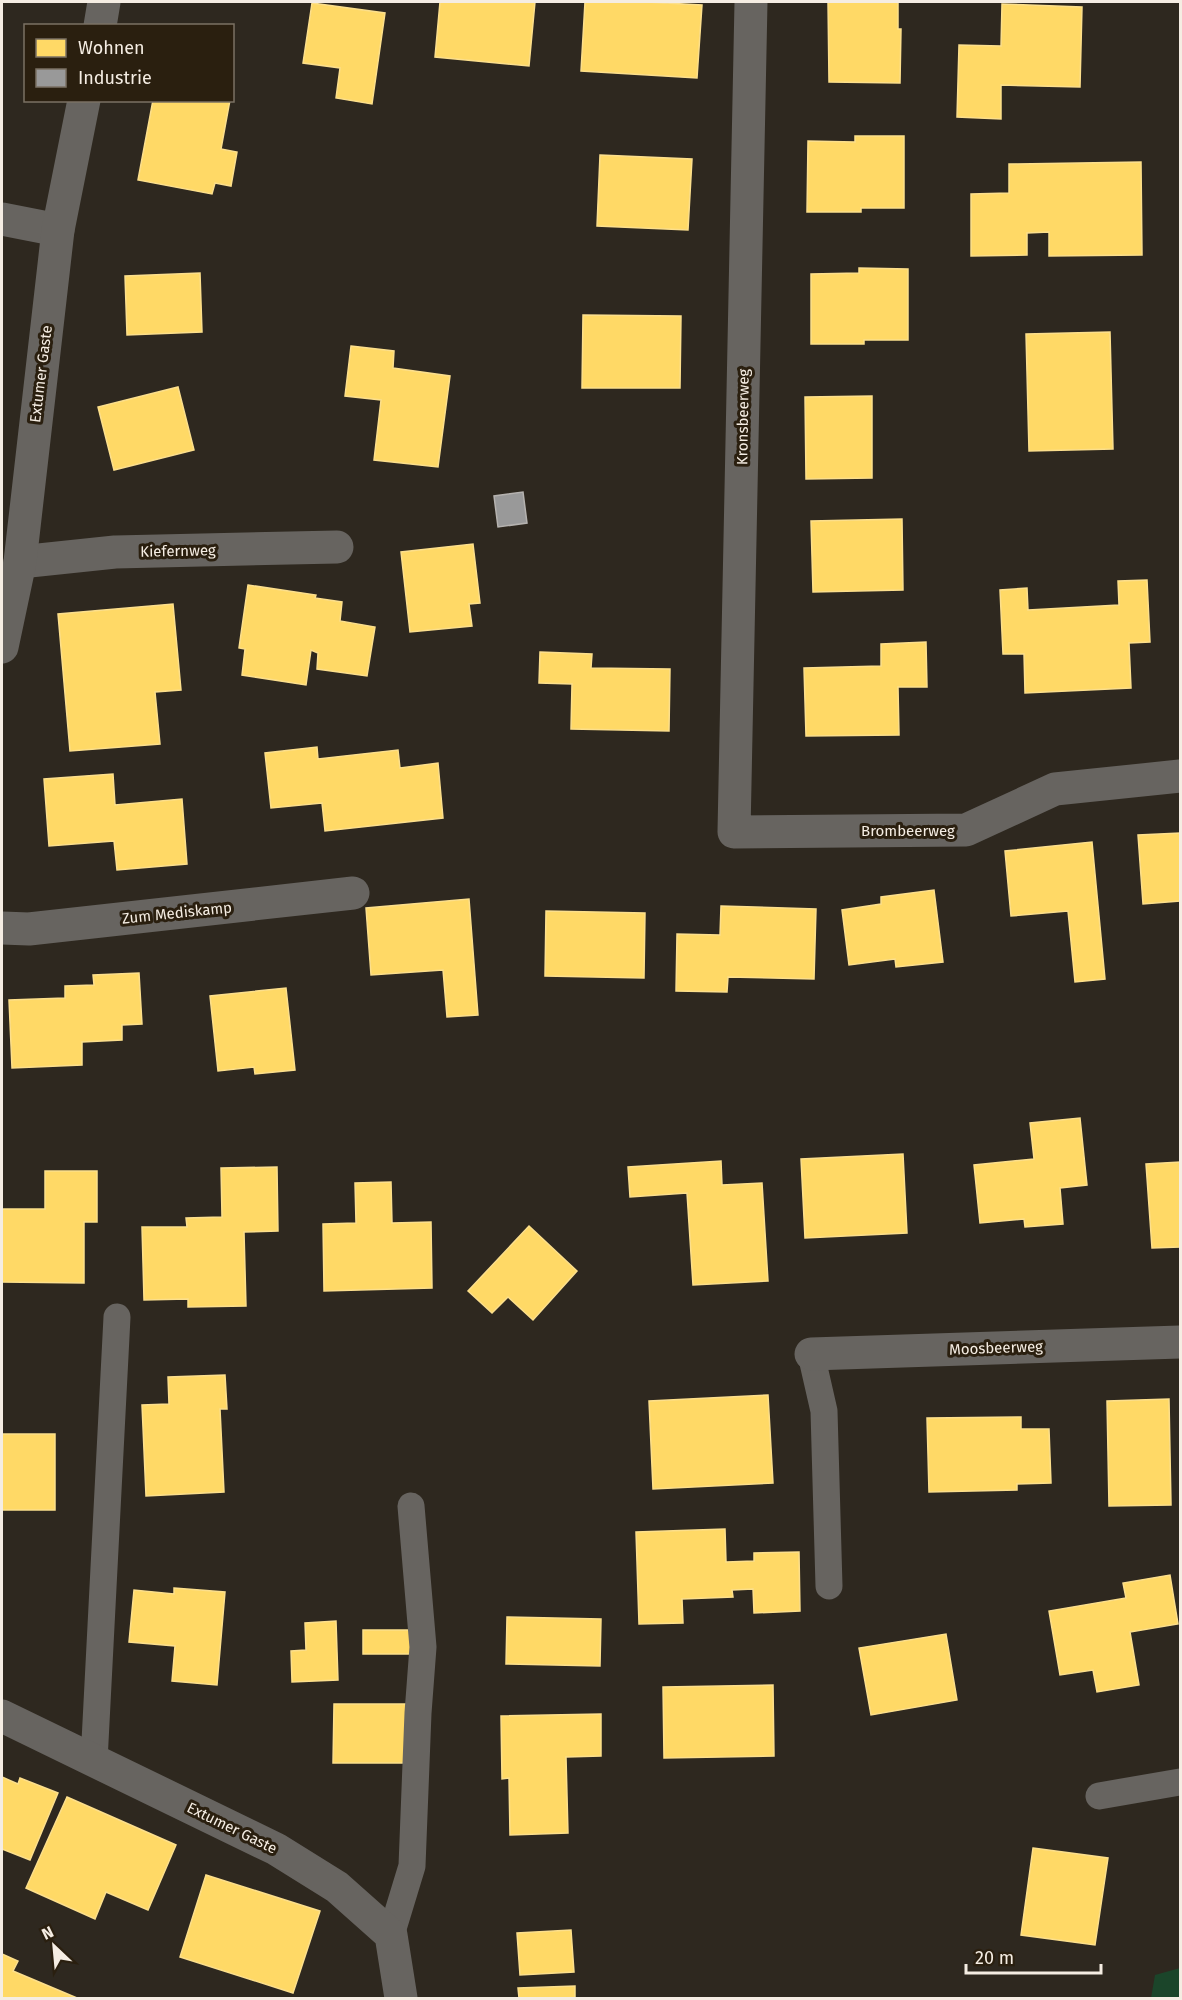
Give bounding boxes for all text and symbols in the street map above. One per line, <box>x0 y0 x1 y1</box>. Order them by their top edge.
legend <box>24 24 234 102</box>
text: Wohnen <box>78 37 145 59</box>
text: Industrie <box>78 67 152 89</box>
street label: Extumer Gaste <box>26 324 56 424</box>
street label: Kronsbeerweg <box>733 368 753 465</box>
street label: Kiefernweg <box>140 541 216 561</box>
street label: Brombeerweg <box>861 822 955 840</box>
street label: Zum Mediskamp <box>121 898 233 928</box>
street label: Moosbeerweg <box>949 1337 1043 1359</box>
street label: Extumer Gaste <box>184 1798 280 1858</box>
north arrow <box>24 1916 84 1976</box>
text: N <box>39 1922 57 1944</box>
scale bar <box>966 1937 1101 1975</box>
text: 20 m <box>975 1947 1014 1969</box>

